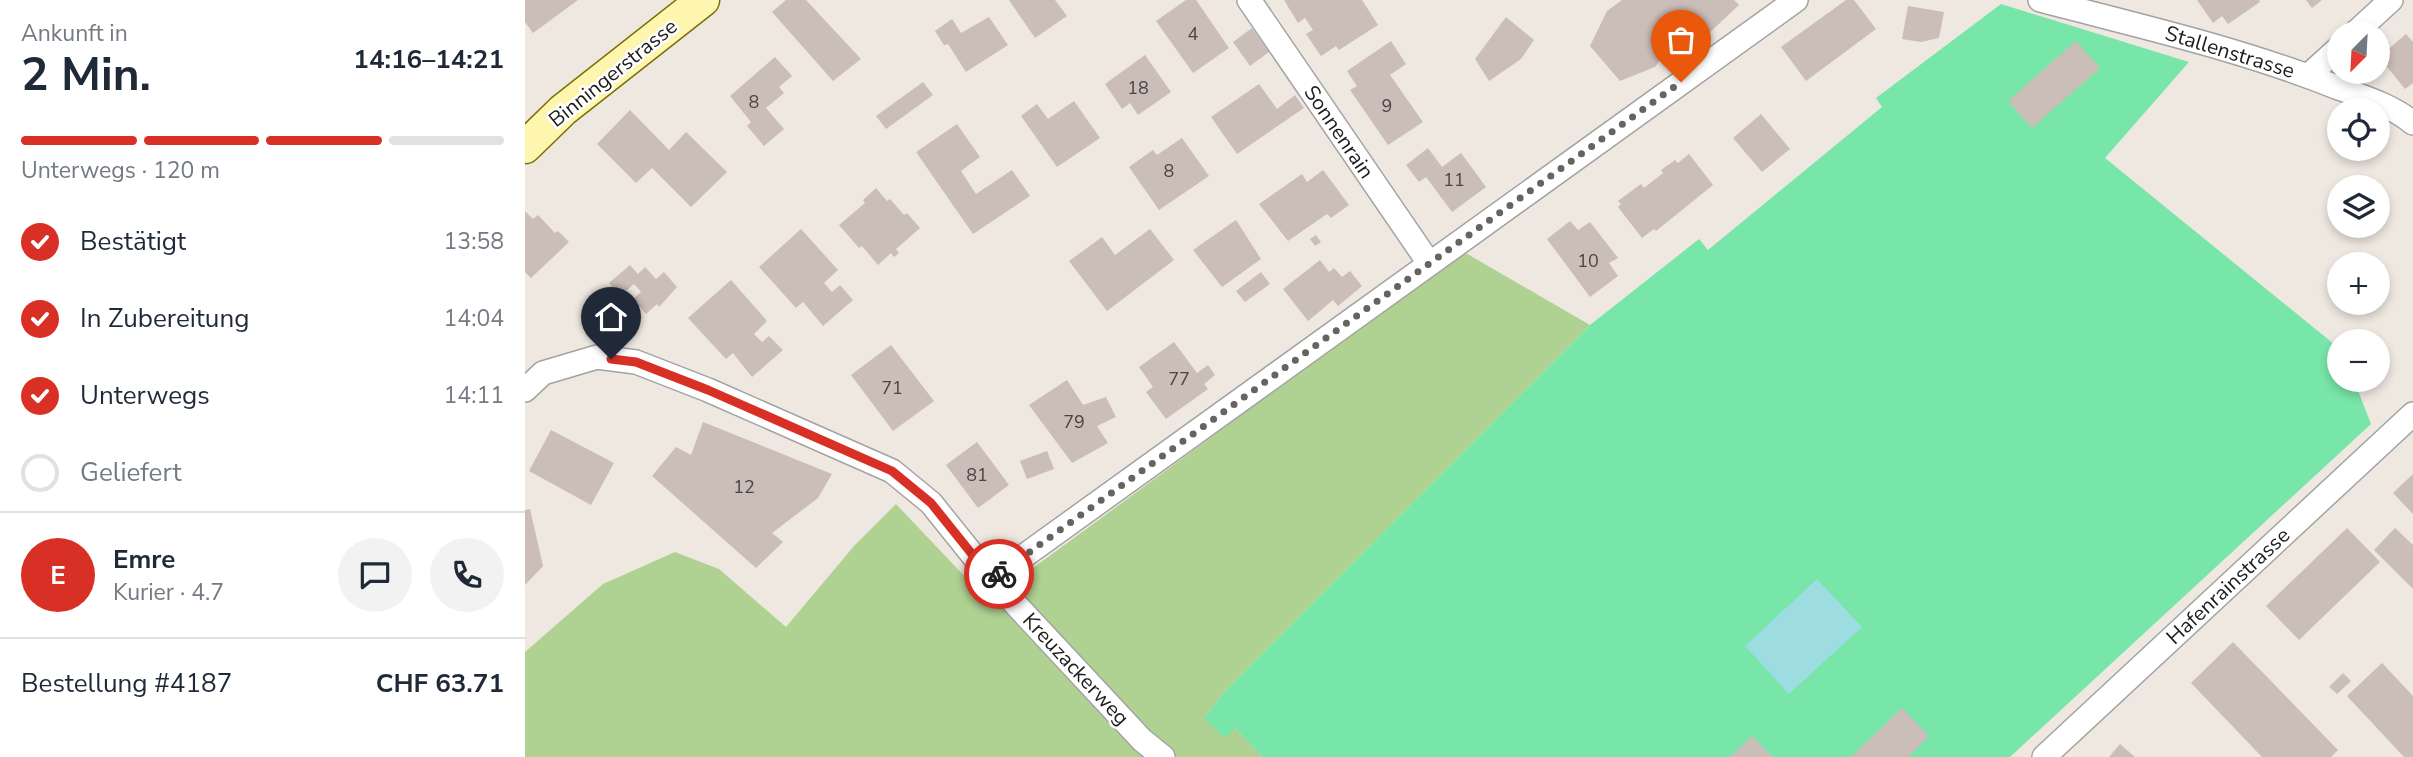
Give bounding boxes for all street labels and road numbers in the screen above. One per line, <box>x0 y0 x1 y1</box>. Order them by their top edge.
street label: Binningerstrasse <box>543 12 683 134</box>
street label: Stallenstrasse <box>2162 19 2298 85</box>
street label: Sonnenrain <box>1298 80 1380 184</box>
street label: Hafenrainstrasse <box>2160 521 2296 651</box>
street label: Kreuzackerweg <box>1016 607 1136 731</box>

